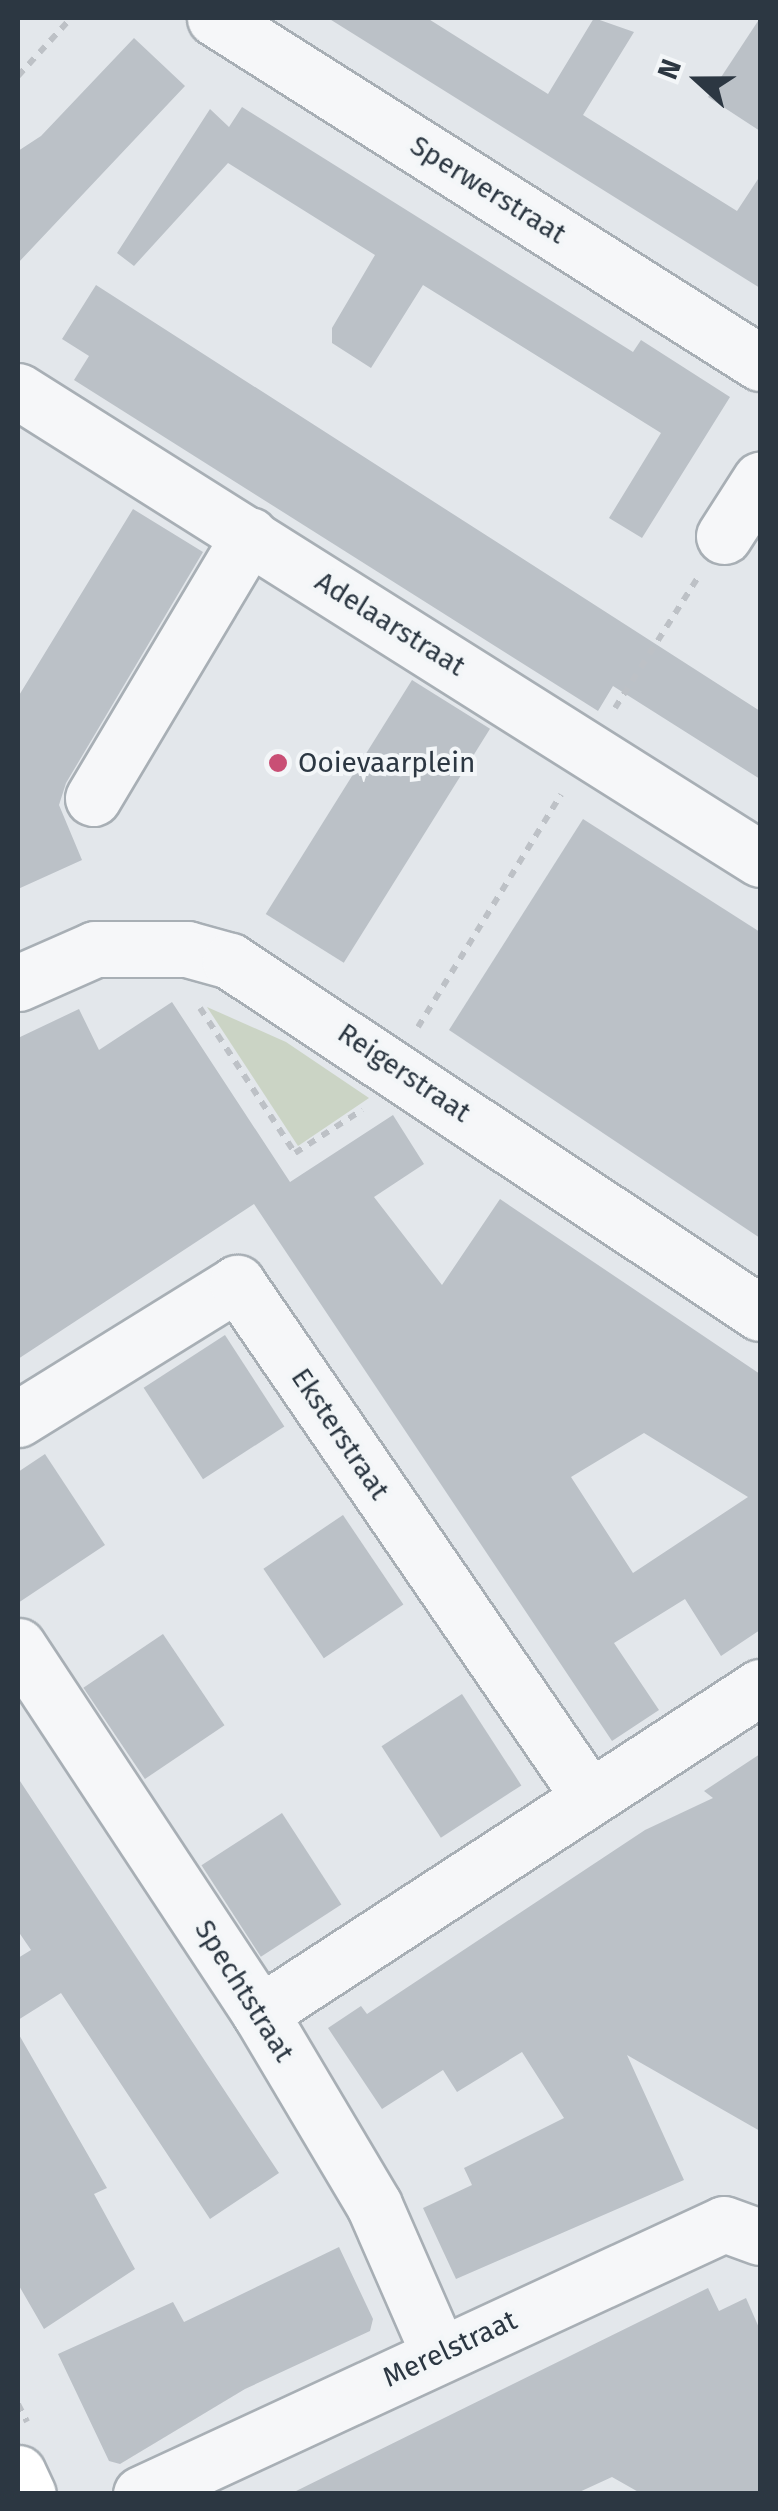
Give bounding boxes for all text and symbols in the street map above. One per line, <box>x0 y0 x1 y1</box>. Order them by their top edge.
north arrow <box>648 30 748 130</box>
text: N <box>651 54 688 84</box>
street label: Sperwerstraat <box>404 129 572 251</box>
street label: Adelaarstraat <box>309 565 471 683</box>
place label: Ooievaarplein <box>298 746 475 780</box>
marker: Ooievaarplein <box>267 752 289 774</box>
street label: Reigerstraat <box>331 1016 477 1130</box>
street label: Eksterstraat <box>284 1362 396 1506</box>
street label: Spechtstraat <box>187 1914 301 2068</box>
street label: Merelstraat <box>378 2303 522 2395</box>

